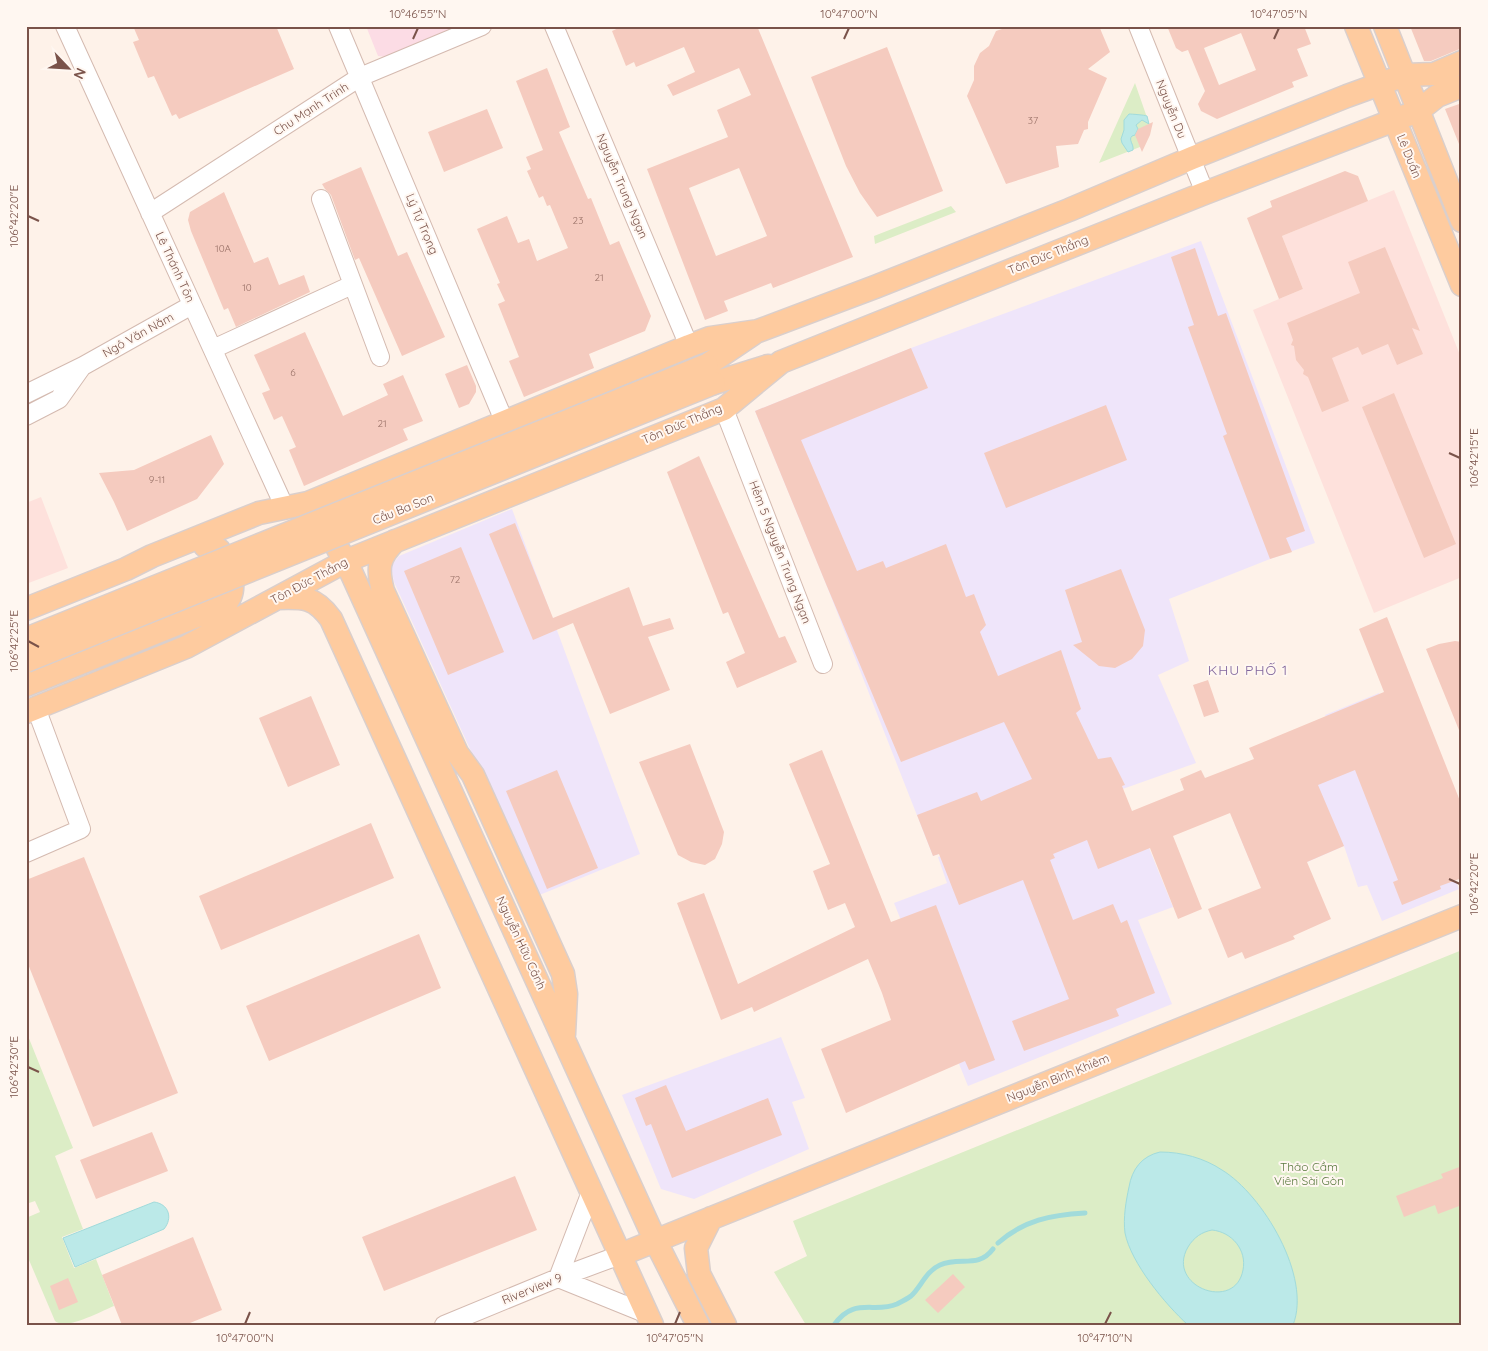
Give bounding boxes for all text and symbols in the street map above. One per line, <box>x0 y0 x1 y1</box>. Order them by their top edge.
text: 10°46'55"N <box>389 6 447 21</box>
text: 10°47'00"N <box>820 6 878 21</box>
text: 10°47'05"N <box>1250 6 1308 21</box>
north arrow <box>42 42 92 92</box>
text: N <box>69 65 90 82</box>
street label: Nguyễn Du <box>1153 77 1190 140</box>
street label: Chu Mạnh Trinh <box>270 79 351 138</box>
house number: 37 <box>1028 114 1038 127</box>
street label: Nguyễn Trung Ngạn <box>594 131 651 241</box>
street label: Lê Duẩn <box>1394 132 1425 180</box>
text: 106°42'20"E <box>6 185 21 247</box>
street label: Lý Tự Trọng <box>403 191 442 257</box>
house number: 23 <box>573 214 583 227</box>
street label: Lê Thánh Tôn <box>153 229 198 305</box>
street label: Tôn Đức Thắng <box>1005 232 1090 277</box>
house number: 10A <box>215 242 232 255</box>
house number: 21 <box>594 271 604 284</box>
house number: 10 <box>242 281 252 294</box>
street label: Ngô Văn Năm <box>100 309 176 360</box>
house number: 6 <box>290 366 296 379</box>
street label: Tôn Đức Thắng <box>640 400 724 447</box>
house number: 21 <box>377 417 387 430</box>
text: 106°42'15"E <box>1466 428 1481 488</box>
house number: 9-11 <box>149 473 165 486</box>
street label: Hẻm 5 Nguyễn Trung Ngạn <box>746 478 815 626</box>
street label: Cầu Ba Son <box>370 490 435 528</box>
street label: Tôn Đức Thắng <box>268 554 350 607</box>
house number: 72 <box>450 573 461 586</box>
text: 106°42'25"E <box>6 610 21 672</box>
district label: KHU PHỐ 1 <box>1208 661 1288 679</box>
text: 106°42'20"E <box>1466 853 1481 915</box>
street label: Nguyễn Hữu Cảnh <box>493 894 550 992</box>
text: 106°42'30"E <box>6 1036 21 1098</box>
street label: Nguyễn Bỉnh Khiêm <box>1004 1050 1111 1105</box>
park label: Thảo Cầm Viên Sài Gòn <box>1274 1159 1344 1188</box>
street label: Riverview 9 <box>500 1270 564 1307</box>
text: 10°47'00"N <box>216 1330 274 1345</box>
text: 10°47'05"N <box>646 1330 704 1345</box>
text: 10°47'10"N <box>1078 1330 1132 1345</box>

